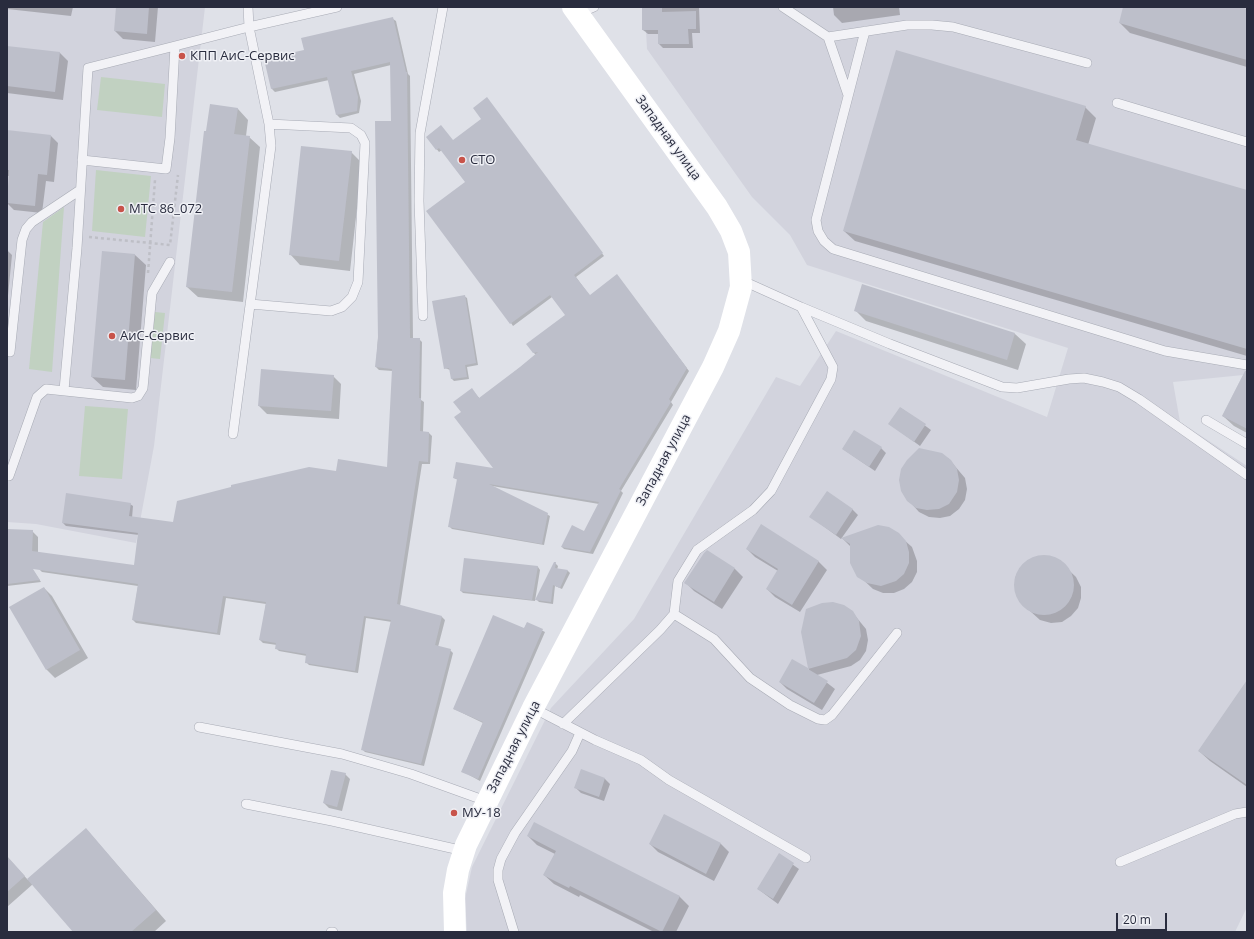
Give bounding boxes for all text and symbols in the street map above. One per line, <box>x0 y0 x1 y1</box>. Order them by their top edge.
place label: КПП АиС-Сервис <box>190 48 294 64</box>
marker: КПП АиС-Сервис <box>177 51 187 61</box>
street label: Западная улица <box>632 92 704 184</box>
place label: СТО <box>470 152 495 168</box>
marker: СТО <box>457 155 467 165</box>
place label: МТС 86_072 <box>129 201 202 217</box>
marker: МТС 86_072 <box>116 204 126 214</box>
place label: АиС-Сервис <box>120 328 194 344</box>
marker: АиС-Сервис <box>107 331 117 341</box>
street label: Западная улица <box>633 412 695 508</box>
street label: Западная улица <box>484 698 544 796</box>
place label: МУ-18 <box>462 805 501 821</box>
marker: МУ-18 <box>449 808 459 818</box>
scale bar <box>1118 905 1169 931</box>
text: 20 m <box>1123 911 1151 928</box>

